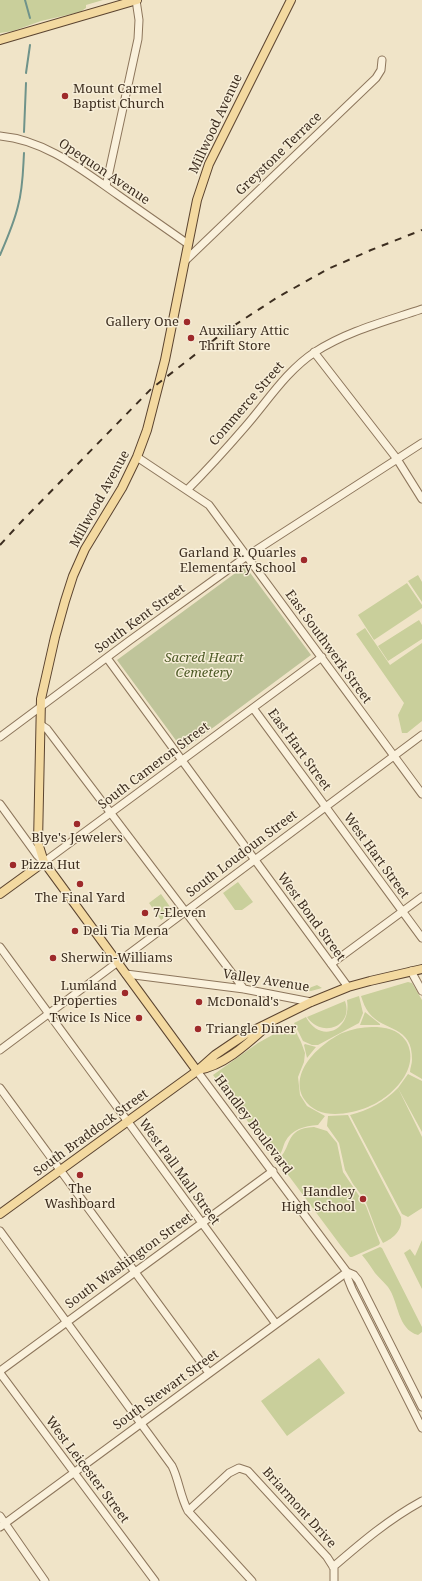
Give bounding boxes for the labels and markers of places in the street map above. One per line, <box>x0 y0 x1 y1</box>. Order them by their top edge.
place label: Mount Carmel Baptist Church <box>73 81 165 112</box>
marker: Mount Carmel Baptist Church <box>60 91 70 101</box>
place label: Gallery One <box>106 314 179 330</box>
marker: Gallery One <box>182 317 192 327</box>
place label: Auxiliary Attic Thrift Store <box>199 323 289 354</box>
marker: Auxiliary Attic Thrift Store <box>186 333 196 343</box>
place label: Garland R. Quarles Elementary School <box>179 545 296 576</box>
marker: Garland R. Quarles Elementary School <box>299 555 309 565</box>
marker: Blye's Jewelers <box>72 819 82 829</box>
place label: Blye's Jewelers <box>31 830 123 846</box>
place label: Pizza Hut <box>21 857 80 873</box>
marker: Pizza Hut <box>8 860 18 870</box>
marker: The Final Yard <box>75 879 85 889</box>
place label: The Final Yard <box>35 890 125 906</box>
place label: 7-Eleven <box>153 905 206 921</box>
marker: 7-Eleven <box>140 908 150 918</box>
place label: Deli Tia Mena <box>83 923 169 939</box>
marker: Deli Tia Mena <box>70 926 80 936</box>
place label: Sherwin-Williams <box>61 950 173 966</box>
marker: Sherwin-Williams <box>48 953 58 963</box>
place label: Lumland Properties <box>53 978 117 1009</box>
marker: Lumland Properties <box>120 988 130 998</box>
place label: McDonald's <box>207 994 279 1010</box>
marker: McDonald's <box>194 997 204 1007</box>
place label: Twice Is Nice <box>49 1010 131 1026</box>
marker: Twice Is Nice <box>134 1013 144 1023</box>
place label: Triangle Diner <box>206 1021 296 1037</box>
marker: Triangle Diner <box>193 1024 203 1034</box>
marker: The Washboard <box>75 1170 85 1180</box>
place label: The Washboard <box>44 1181 116 1212</box>
place label: Handley High School <box>281 1184 355 1215</box>
marker: Handley High School <box>358 1194 368 1204</box>

